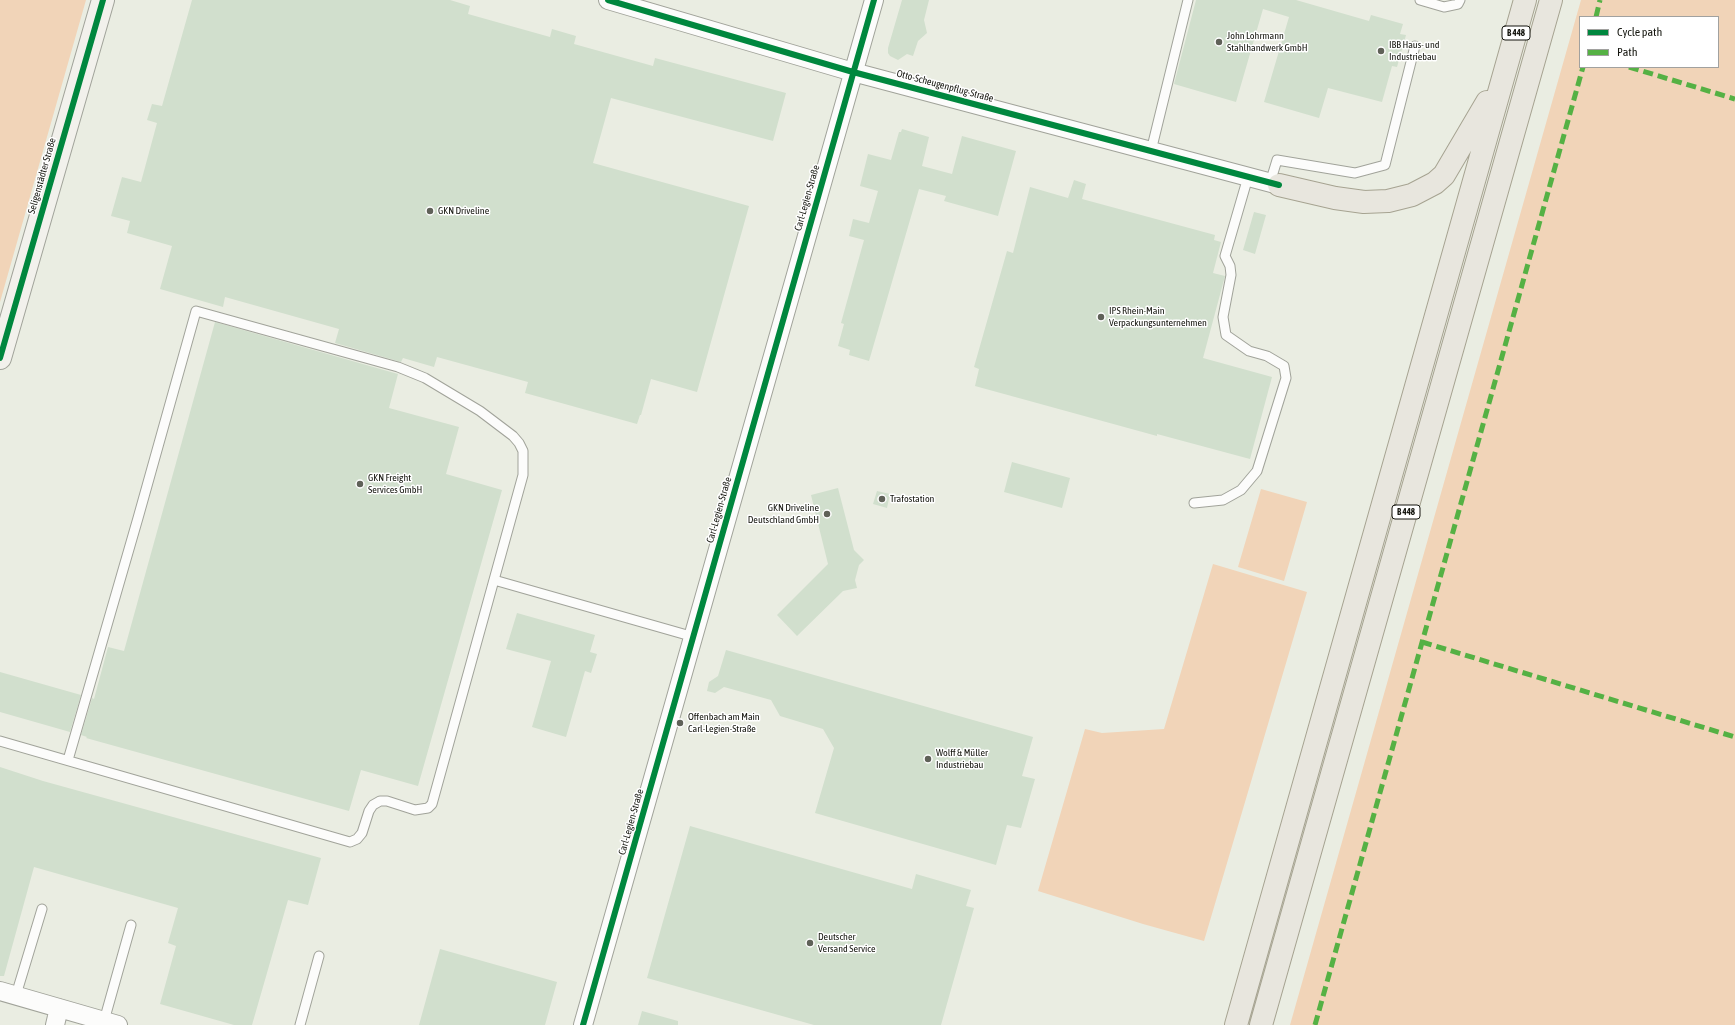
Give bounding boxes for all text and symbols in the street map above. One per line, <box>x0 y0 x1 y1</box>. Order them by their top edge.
legend <box>1579 16 1719 68</box>
text: Cycle path <box>1617 25 1662 39</box>
road number: B 448 <box>1502 26 1530 40</box>
place label: John Lohrmann Stahlhandwerk GmbH <box>1227 30 1307 54</box>
marker: John Lohrmann Stahlhandwerk GmbH <box>1214 37 1224 47</box>
place label: IBB Haus- und Industriebau <box>1389 39 1440 62</box>
text: Path <box>1617 45 1638 59</box>
marker: IBB Haus- und Industriebau <box>1376 46 1386 56</box>
street label: Otto-Scheugenpflug-Straße <box>895 67 995 105</box>
street label: Seligenstädter Straße <box>25 137 59 215</box>
street label: Carl-Legien-Straße <box>792 164 822 232</box>
place label: GKN Driveline <box>438 205 489 217</box>
marker: GKN Driveline <box>425 206 435 216</box>
place label: IPS Rhein-Main Verpackungsunternehmen <box>1109 305 1207 328</box>
marker: IPS Rhein-Main Verpackungsunternehmen <box>1096 312 1106 322</box>
place label: GKN Freight Services GmbH <box>368 472 422 496</box>
street label: Carl-Legien-Straße <box>704 476 734 544</box>
marker: GKN Freight Services GmbH <box>355 479 365 489</box>
place label: Trafostation <box>890 493 934 505</box>
marker: Trafostation <box>877 494 887 504</box>
place label: GKN Driveline Deutschland GmbH <box>748 502 819 526</box>
road number: B 448 <box>1392 505 1420 519</box>
marker: GKN Driveline Deutschland GmbH <box>822 509 832 519</box>
place label: Offenbach am Main Carl-Legien-Straße <box>688 711 760 734</box>
marker: Offenbach am Main Carl-Legien-Straße <box>675 718 685 728</box>
place label: Wolff & Müller Industriebau <box>936 747 988 770</box>
marker: Wolff & Müller Industriebau <box>923 754 933 764</box>
street label: Carl-Legien-Straße <box>616 788 646 856</box>
place label: Deutscher Versand Service <box>818 931 876 954</box>
marker: Deutscher Versand Service <box>805 938 815 948</box>

